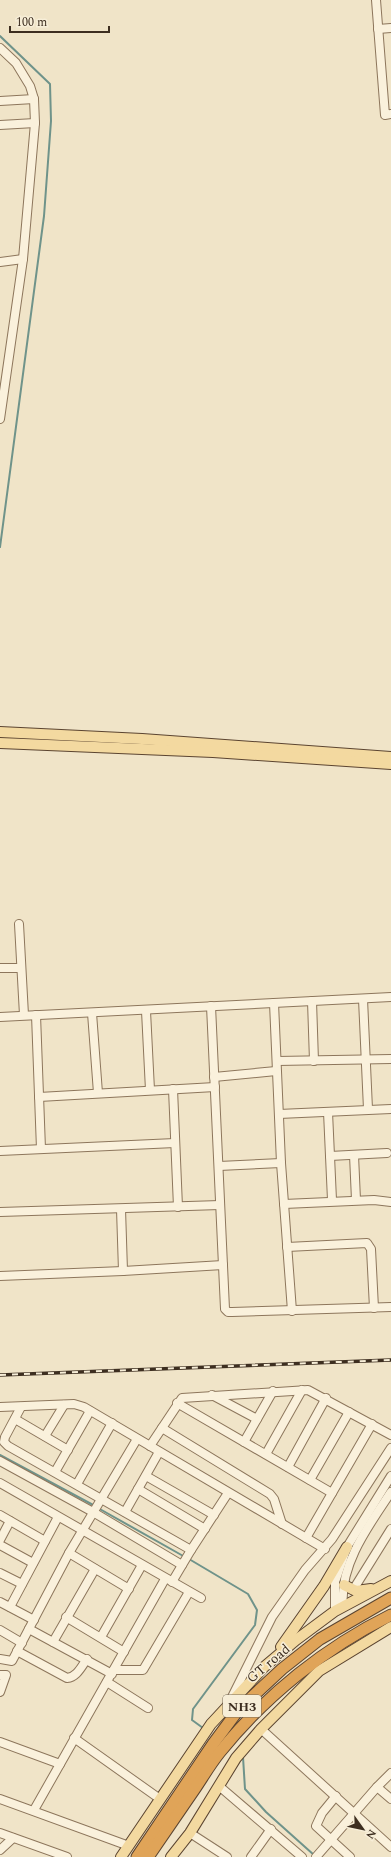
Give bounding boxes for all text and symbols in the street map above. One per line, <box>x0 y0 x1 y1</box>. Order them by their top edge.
scale bar <box>10 8 109 34</box>
text: 100 m <box>16 13 47 32</box>
street label: GT road <box>242 1639 295 1688</box>
road number: NH3 <box>223 1695 261 1717</box>
north arrow <box>343 1809 383 1849</box>
text: N <box>361 1826 381 1843</box>

